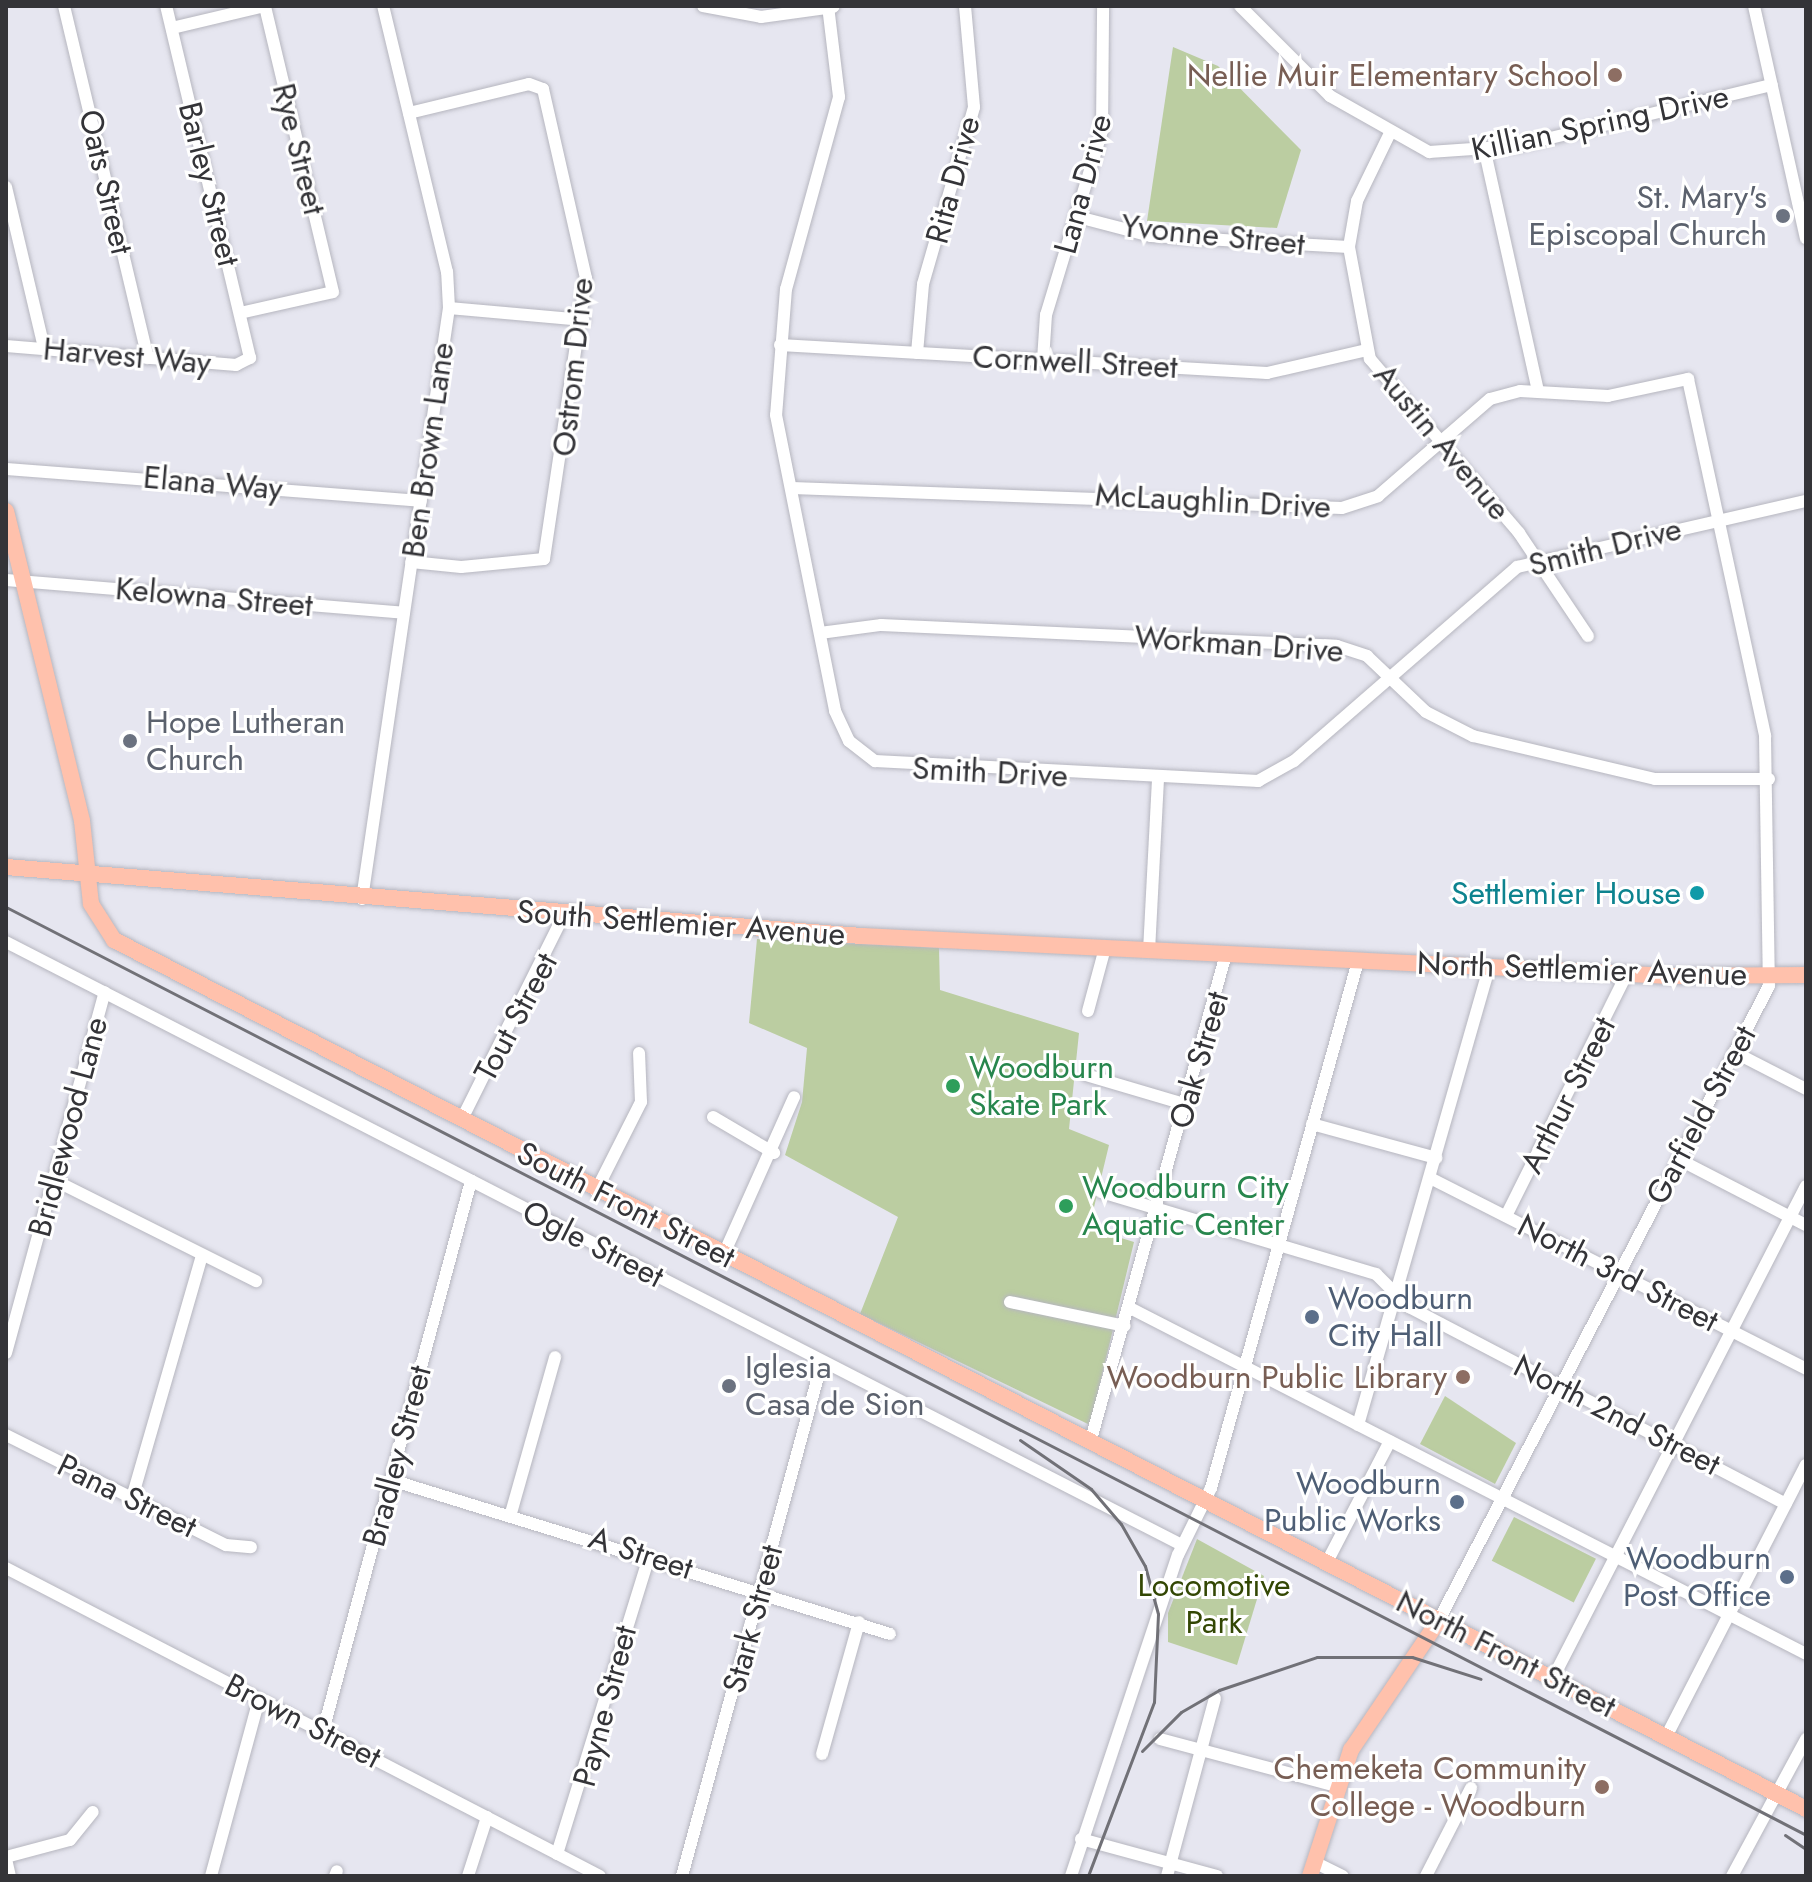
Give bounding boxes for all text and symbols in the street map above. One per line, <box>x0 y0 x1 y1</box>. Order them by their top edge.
place label: Nellie Muir Elementary School <box>1187 56 1599 94</box>
marker: Nellie Muir Elementary School <box>1606 66 1624 84</box>
street label: Killian Spring Drive <box>1468 77 1732 169</box>
street label: Rye Street <box>264 79 334 219</box>
street label: Barley Street <box>170 98 248 270</box>
street label: Oats Street <box>71 106 141 258</box>
street label: Lana Drive <box>1046 110 1120 258</box>
street label: Rita Drive <box>918 112 988 248</box>
place label: St. Mary's Episcopal Church <box>1528 179 1767 254</box>
street label: Yvonne Street <box>1119 206 1307 264</box>
marker: St. Mary's Episcopal Church <box>1774 207 1792 225</box>
street label: Ostrom Drive <box>545 276 601 458</box>
street label: Harvest Way <box>42 330 212 382</box>
street label: Cornwell Street <box>971 337 1179 387</box>
street label: Ben Brown Lane <box>394 340 462 560</box>
street label: Austin Avenue <box>1366 356 1518 528</box>
street label: Elana Way <box>142 458 284 508</box>
street label: McLaughlin Drive <box>1094 476 1332 526</box>
street label: Smith Drive <box>1525 509 1685 585</box>
street label: Kelowna Street <box>114 569 314 625</box>
street label: Workman Drive <box>1133 618 1345 670</box>
place label: Hope Lutheran Church <box>146 704 345 779</box>
marker: Hope Lutheran Church <box>121 732 139 750</box>
street label: Smith Drive <box>911 749 1069 795</box>
place label: Settlemier House <box>1451 874 1681 912</box>
marker: Settlemier House <box>1688 884 1706 902</box>
street label: South Settlemier Avenue <box>516 892 846 954</box>
street label: North Settlemier Avenue <box>1416 944 1748 994</box>
street label: Tout Street <box>466 946 566 1088</box>
street label: Oak Street <box>1161 987 1237 1133</box>
street label: Arthur Street <box>1512 1010 1624 1180</box>
street label: Bridlewood Lane <box>20 1013 116 1241</box>
street label: Garfield Street <box>1638 1019 1764 1211</box>
place label: Woodburn Skate Park <box>969 1049 1114 1124</box>
marker: Woodburn Skate Park <box>944 1077 962 1095</box>
street label: South Front Street <box>511 1133 741 1277</box>
place label: Woodburn City Aquatic Center <box>1082 1169 1289 1244</box>
street label: Ogle Street <box>516 1192 670 1296</box>
marker: Woodburn City Aquatic Center <box>1057 1197 1075 1215</box>
street label: North 3rd Street <box>1511 1206 1725 1340</box>
place label: Woodburn City Hall <box>1328 1280 1473 1355</box>
marker: Woodburn City Hall <box>1303 1308 1321 1326</box>
street label: North 2nd Street <box>1507 1346 1727 1484</box>
place label: Iglesia Casa de Sion <box>745 1349 925 1424</box>
place label: Woodburn Public Library <box>1106 1358 1447 1396</box>
street label: Bradley Street <box>354 1361 440 1551</box>
marker: Woodburn Public Library <box>1454 1368 1472 1386</box>
marker: Iglesia Casa de Sion <box>720 1377 738 1395</box>
street label: Pana Street <box>51 1446 203 1546</box>
place label: Woodburn Public Works <box>1264 1465 1441 1540</box>
marker: Woodburn Public Works <box>1448 1493 1466 1511</box>
street label: A Street <box>584 1518 698 1588</box>
place label: Woodburn Post Office <box>1623 1540 1771 1615</box>
street label: Stark Street <box>715 1541 791 1697</box>
park label: Locomotive Park <box>1137 1567 1291 1642</box>
marker: Woodburn Post Office <box>1778 1568 1796 1586</box>
street label: North Front Street <box>1390 1582 1622 1726</box>
street label: Payne Street <box>565 1621 645 1791</box>
street label: Brown Street <box>219 1665 387 1777</box>
place label: Chemeketa Community College - Woodburn <box>1274 1750 1586 1825</box>
marker: Chemeketa Community College - Woodburn <box>1593 1778 1611 1796</box>

